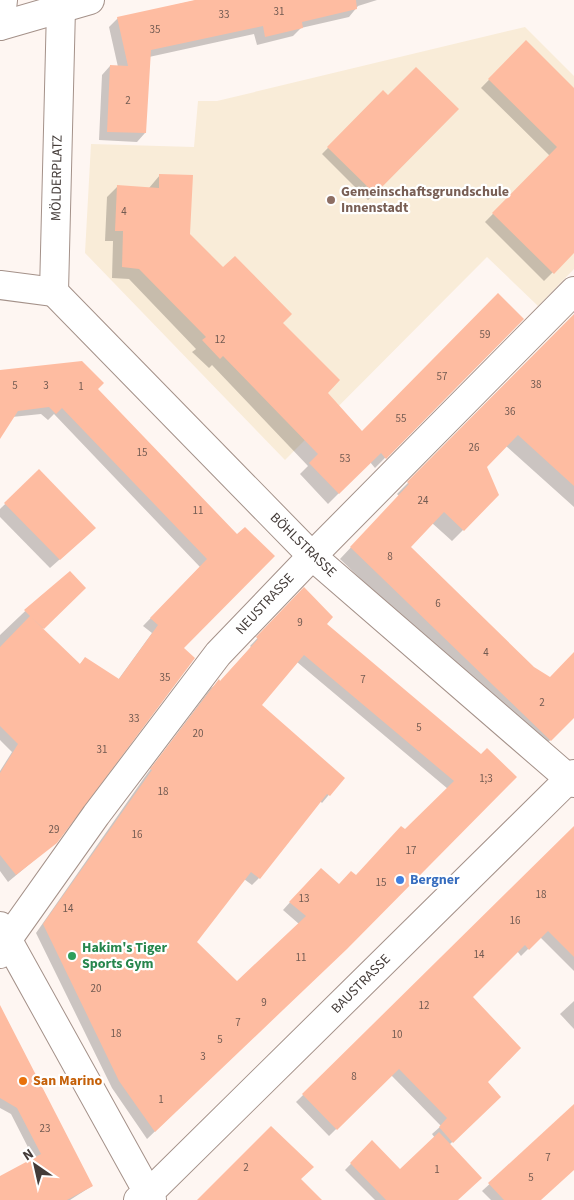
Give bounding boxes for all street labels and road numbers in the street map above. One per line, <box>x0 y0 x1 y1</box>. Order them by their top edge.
street label: MÖLDERPLATZ <box>46 135 68 221</box>
street label: BÖHLSTRASSE <box>265 508 341 582</box>
street label: NEUSTRASSE <box>231 569 299 639</box>
street label: BAUSTRASSE <box>327 950 395 1018</box>

